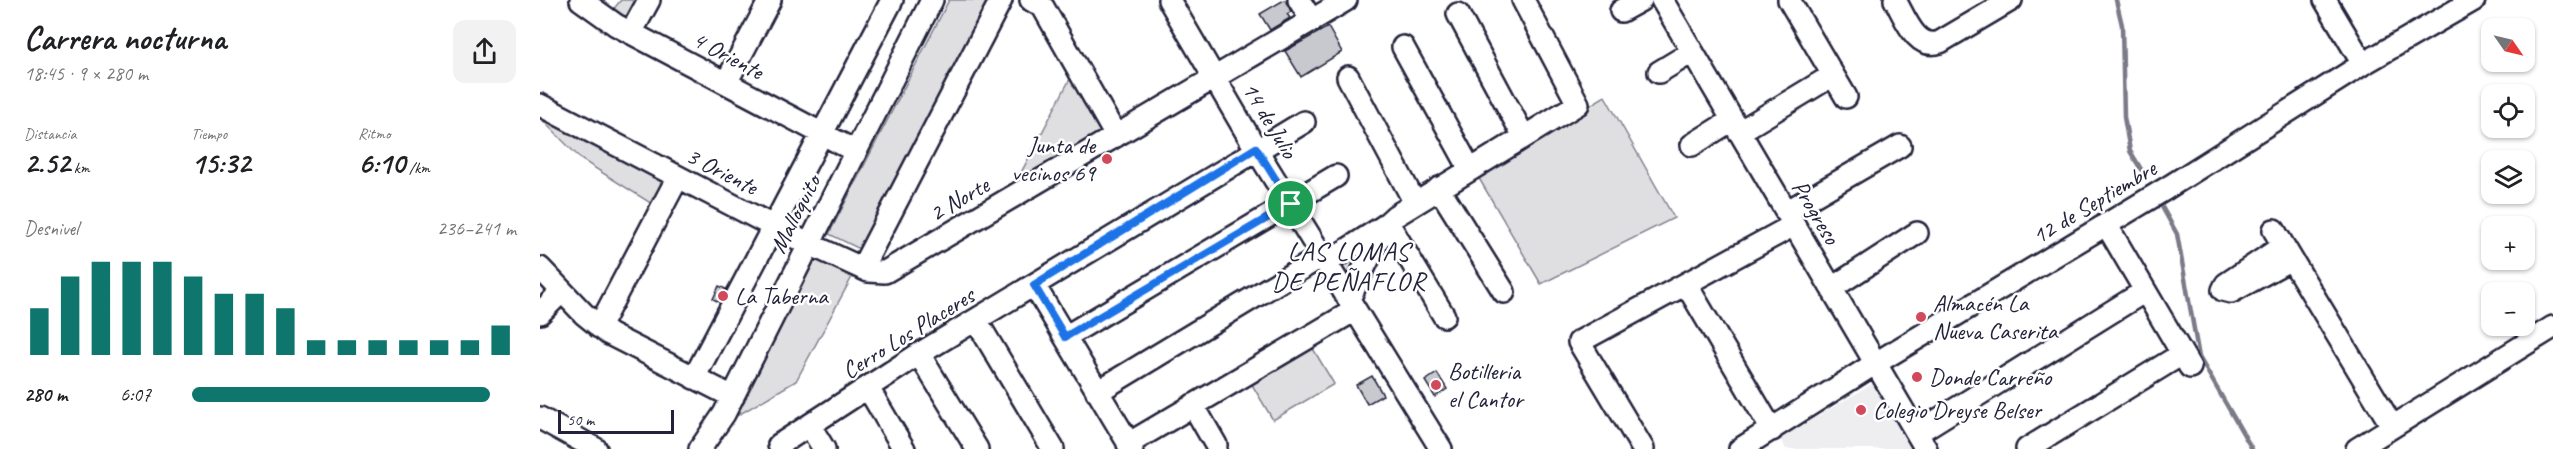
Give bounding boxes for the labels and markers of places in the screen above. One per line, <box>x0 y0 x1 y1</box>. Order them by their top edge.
place label: Junta de vecinos 69 <box>1011 130 1097 188</box>
marker: Junta de vecinos 69 <box>1100 152 1114 166</box>
pin <box>1265 178 1316 229</box>
place label: La Taberna <box>735 281 829 311</box>
place label: Almacén La Nueva Caserita <box>1933 288 2059 346</box>
marker: La Taberna <box>716 289 730 303</box>
marker: Almacén La Nueva Caserita <box>1914 310 1928 324</box>
place label: Botilleria el Cantor <box>1448 356 1525 414</box>
place label: Donde Carreño <box>1929 362 2053 392</box>
marker: Donde Carreño <box>1910 370 1924 384</box>
marker: Botilleria el Cantor <box>1429 378 1443 392</box>
place label: Colegio Dreyse Belser <box>1873 395 2044 425</box>
marker: Colegio Dreyse Belser <box>1854 403 1868 417</box>

